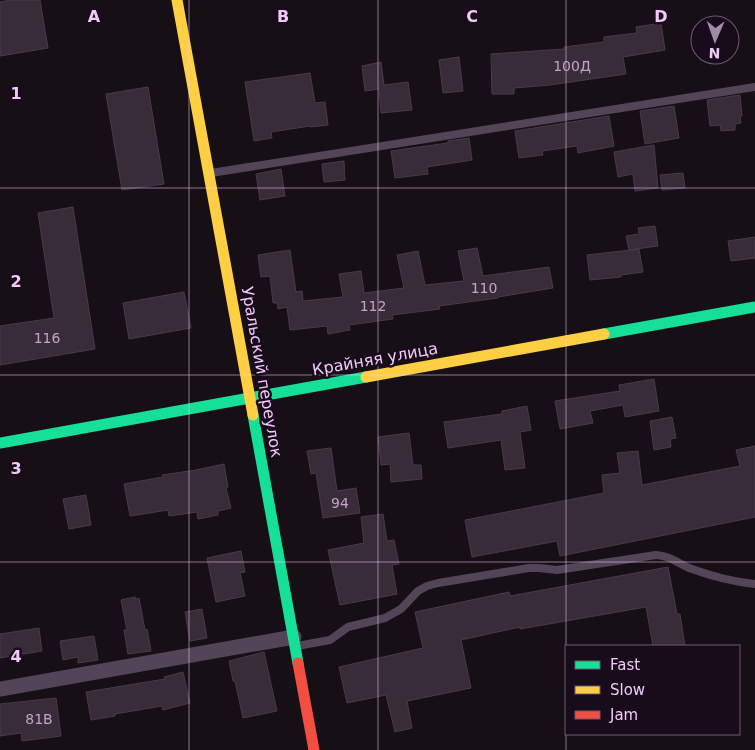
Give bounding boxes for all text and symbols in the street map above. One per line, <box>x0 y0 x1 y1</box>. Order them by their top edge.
text: A <box>88 7 101 26</box>
text: B <box>277 7 289 26</box>
text: C <box>466 7 478 26</box>
text: D <box>654 7 668 26</box>
north arrow <box>690 15 740 65</box>
text: N <box>708 45 721 61</box>
house number: 100Д <box>553 58 591 74</box>
text: 1 <box>10 84 22 103</box>
text: 2 <box>10 272 22 291</box>
house number: 110 <box>471 280 497 296</box>
street label: Уральский переулок <box>238 285 286 459</box>
house number: 112 <box>360 298 386 314</box>
house number: 116 <box>34 330 60 346</box>
street label: Крайняя улица <box>311 339 439 379</box>
text: 3 <box>10 459 22 478</box>
house number: 94 <box>331 495 349 511</box>
legend <box>565 645 740 735</box>
text: 4 <box>10 647 22 666</box>
text: Fast <box>610 656 640 674</box>
text: Slow <box>610 681 645 699</box>
text: Jam <box>609 706 638 724</box>
house number: 81В <box>25 711 53 727</box>

